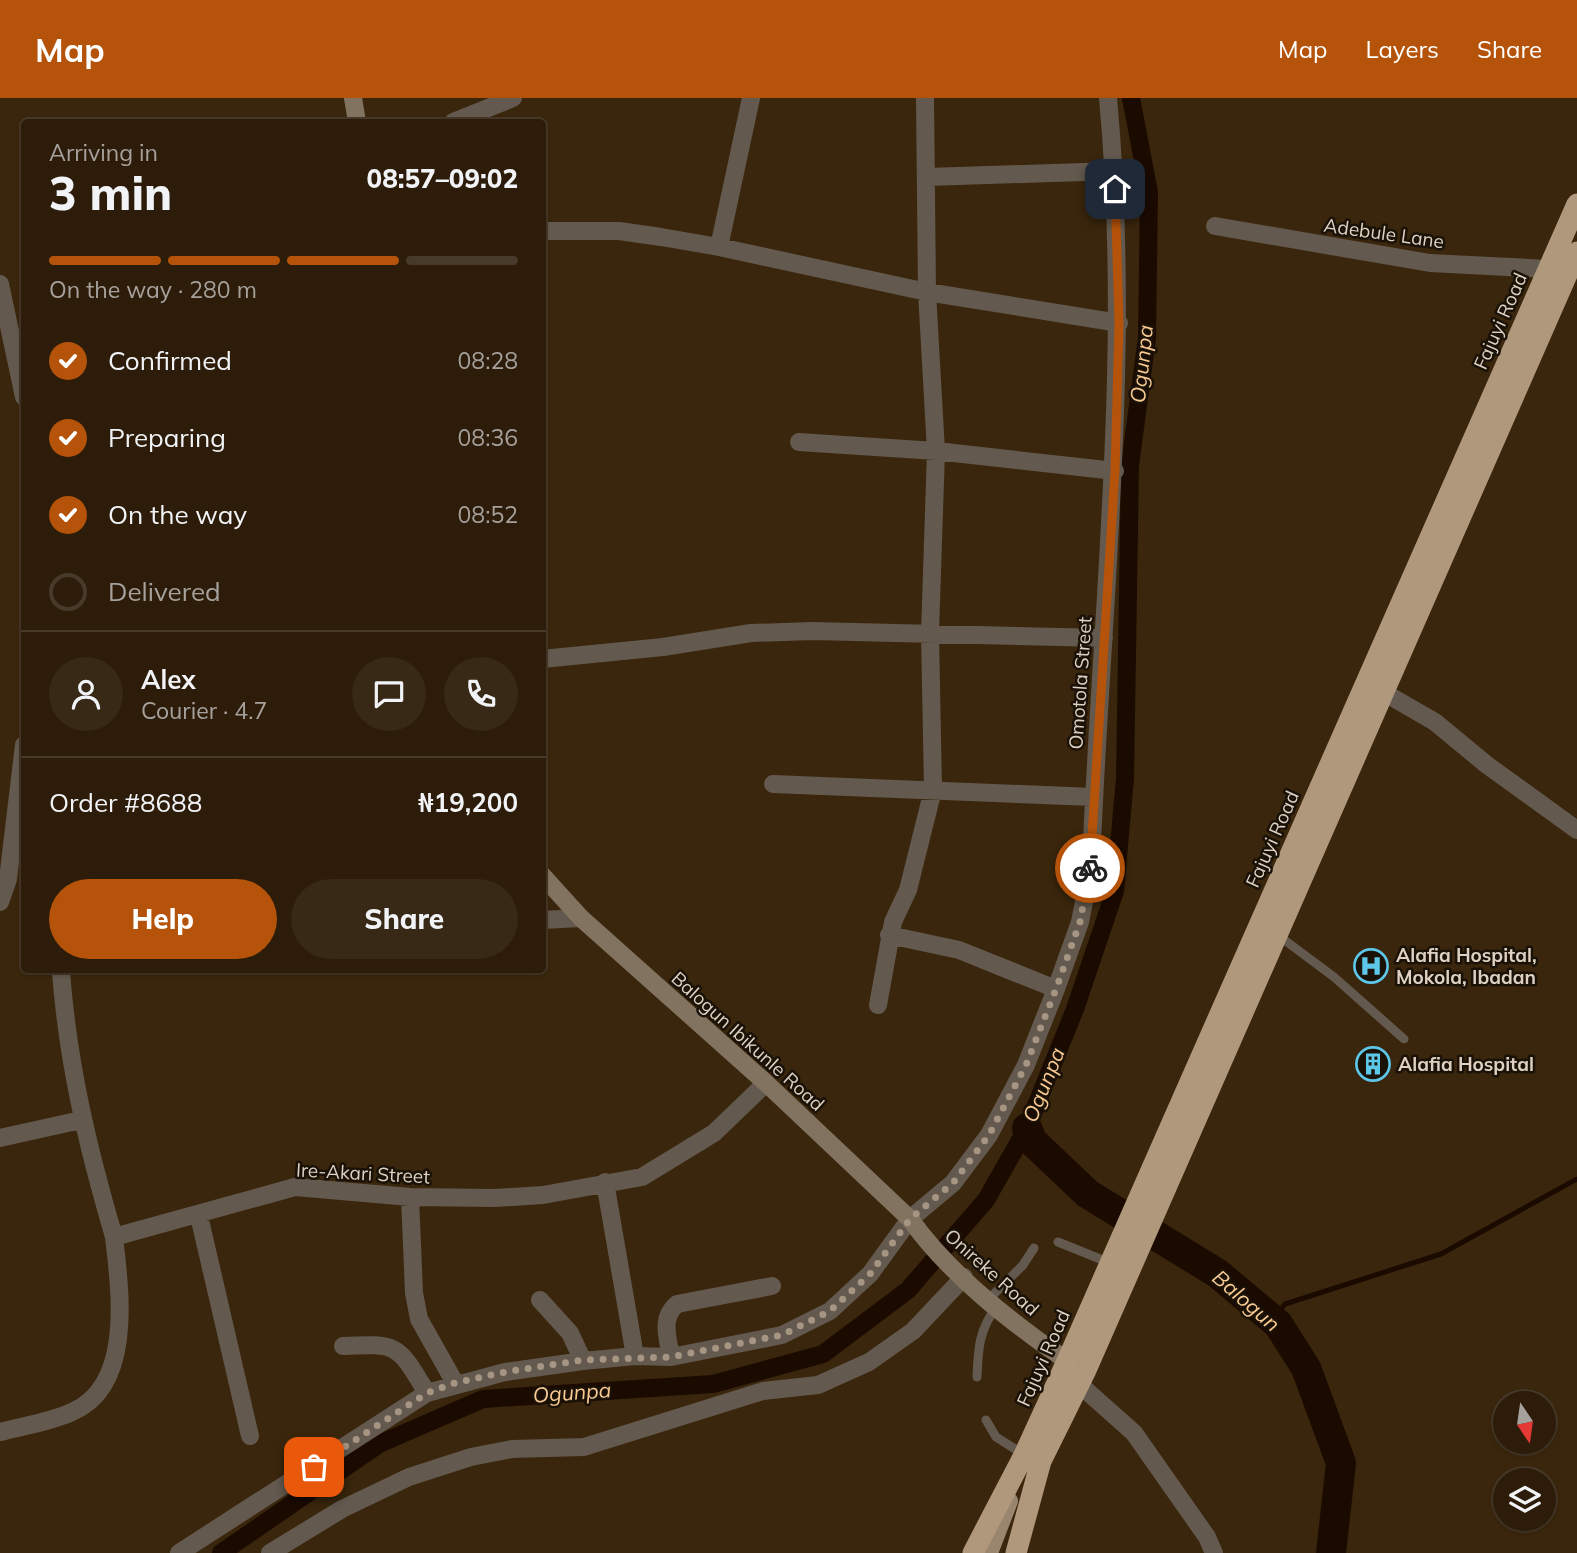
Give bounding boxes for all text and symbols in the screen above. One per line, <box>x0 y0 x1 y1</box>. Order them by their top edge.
text: Map <box>35 29 105 70</box>
text: Map <box>1278 34 1327 64</box>
text: Layers <box>1365 34 1439 64</box>
text: Share <box>1477 34 1542 64</box>
text: Arriving in <box>49 138 158 167</box>
pin <box>1085 159 1145 219</box>
text: 08:57–09:02 <box>367 162 518 195</box>
text: 3 min <box>49 164 172 222</box>
icon: home <box>1096 170 1134 208</box>
street label: Adebule Lane <box>1322 213 1446 253</box>
street label: Fajuyi Road <box>1468 269 1532 373</box>
text: On the way · 280 m <box>49 275 257 304</box>
water label: Ogunpa <box>1124 324 1158 404</box>
icon: check <box>49 342 87 380</box>
text: Confirmed <box>108 344 232 377</box>
text: 08:28 <box>458 346 518 375</box>
icon: check <box>49 419 87 457</box>
text: Preparing <box>108 421 226 454</box>
text: 08:36 <box>458 423 518 452</box>
icon: check <box>49 496 87 534</box>
text: On the way <box>108 498 247 531</box>
text: 08:52 <box>458 500 518 529</box>
text: Delivered <box>108 575 221 608</box>
street label: Omotola Street <box>1063 616 1097 750</box>
button: person <box>49 657 123 731</box>
button: chat <box>352 657 426 731</box>
button: phone <box>444 657 518 731</box>
text: Alex <box>141 663 196 696</box>
text: Courier · 4.7 <box>141 696 267 725</box>
text: Order #8688 <box>49 786 202 819</box>
text: ₦19,200 <box>418 786 518 819</box>
street label: Fajuyi Road <box>1240 787 1304 891</box>
courier <box>1055 833 1125 903</box>
icon: bike <box>1071 849 1109 887</box>
button: Help <box>49 879 277 959</box>
button: Share <box>291 879 518 959</box>
place label: Alafia Hospital, Mokola, Ibadan <box>1396 943 1537 989</box>
hospital icon: Alafia Hospital, Mokola, Ibadan <box>1352 947 1390 985</box>
street label: Balogun Ibikunle Road <box>667 966 829 1116</box>
water label: Ogunpa <box>1016 1043 1070 1126</box>
building icon: Alafia Hospital <box>1354 1045 1392 1083</box>
place label: Alafia Hospital <box>1398 1052 1534 1076</box>
street label: Ire-Akari Street <box>295 1158 431 1189</box>
street label: Onireke Road <box>940 1223 1044 1321</box>
water label: Balogun <box>1208 1264 1286 1337</box>
street label: Fajuyi Road <box>1011 1306 1075 1410</box>
water label: Ogunpa <box>532 1376 612 1408</box>
north arrow <box>1493 1391 1556 1454</box>
map controls <box>1493 1391 1556 1531</box>
pin <box>284 1437 344 1497</box>
icon: bag <box>295 1448 333 1486</box>
button: layers <box>1493 1468 1556 1531</box>

